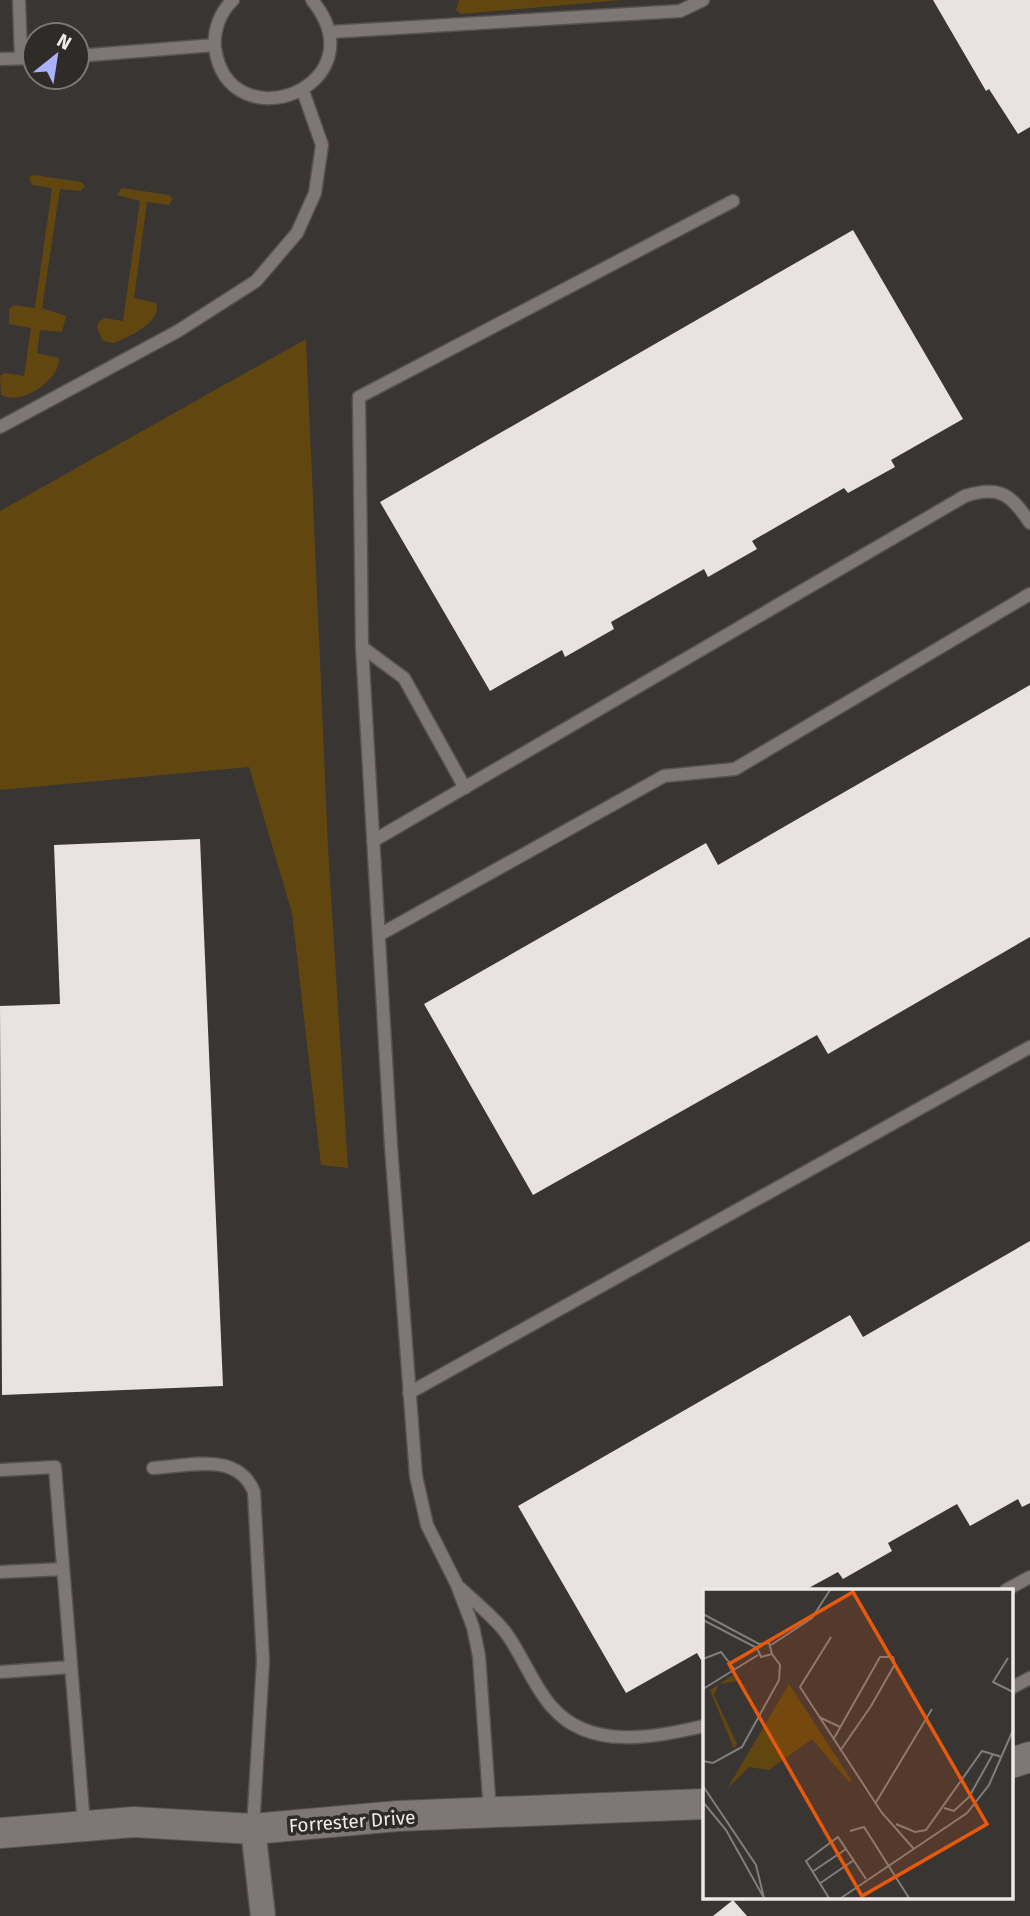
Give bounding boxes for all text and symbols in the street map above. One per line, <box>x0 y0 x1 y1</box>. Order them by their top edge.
north arrow <box>21 21 91 91</box>
text: N <box>53 29 75 55</box>
inset map <box>703 1589 1012 1898</box>
street label: Forrester Drive <box>288 1806 416 1837</box>

